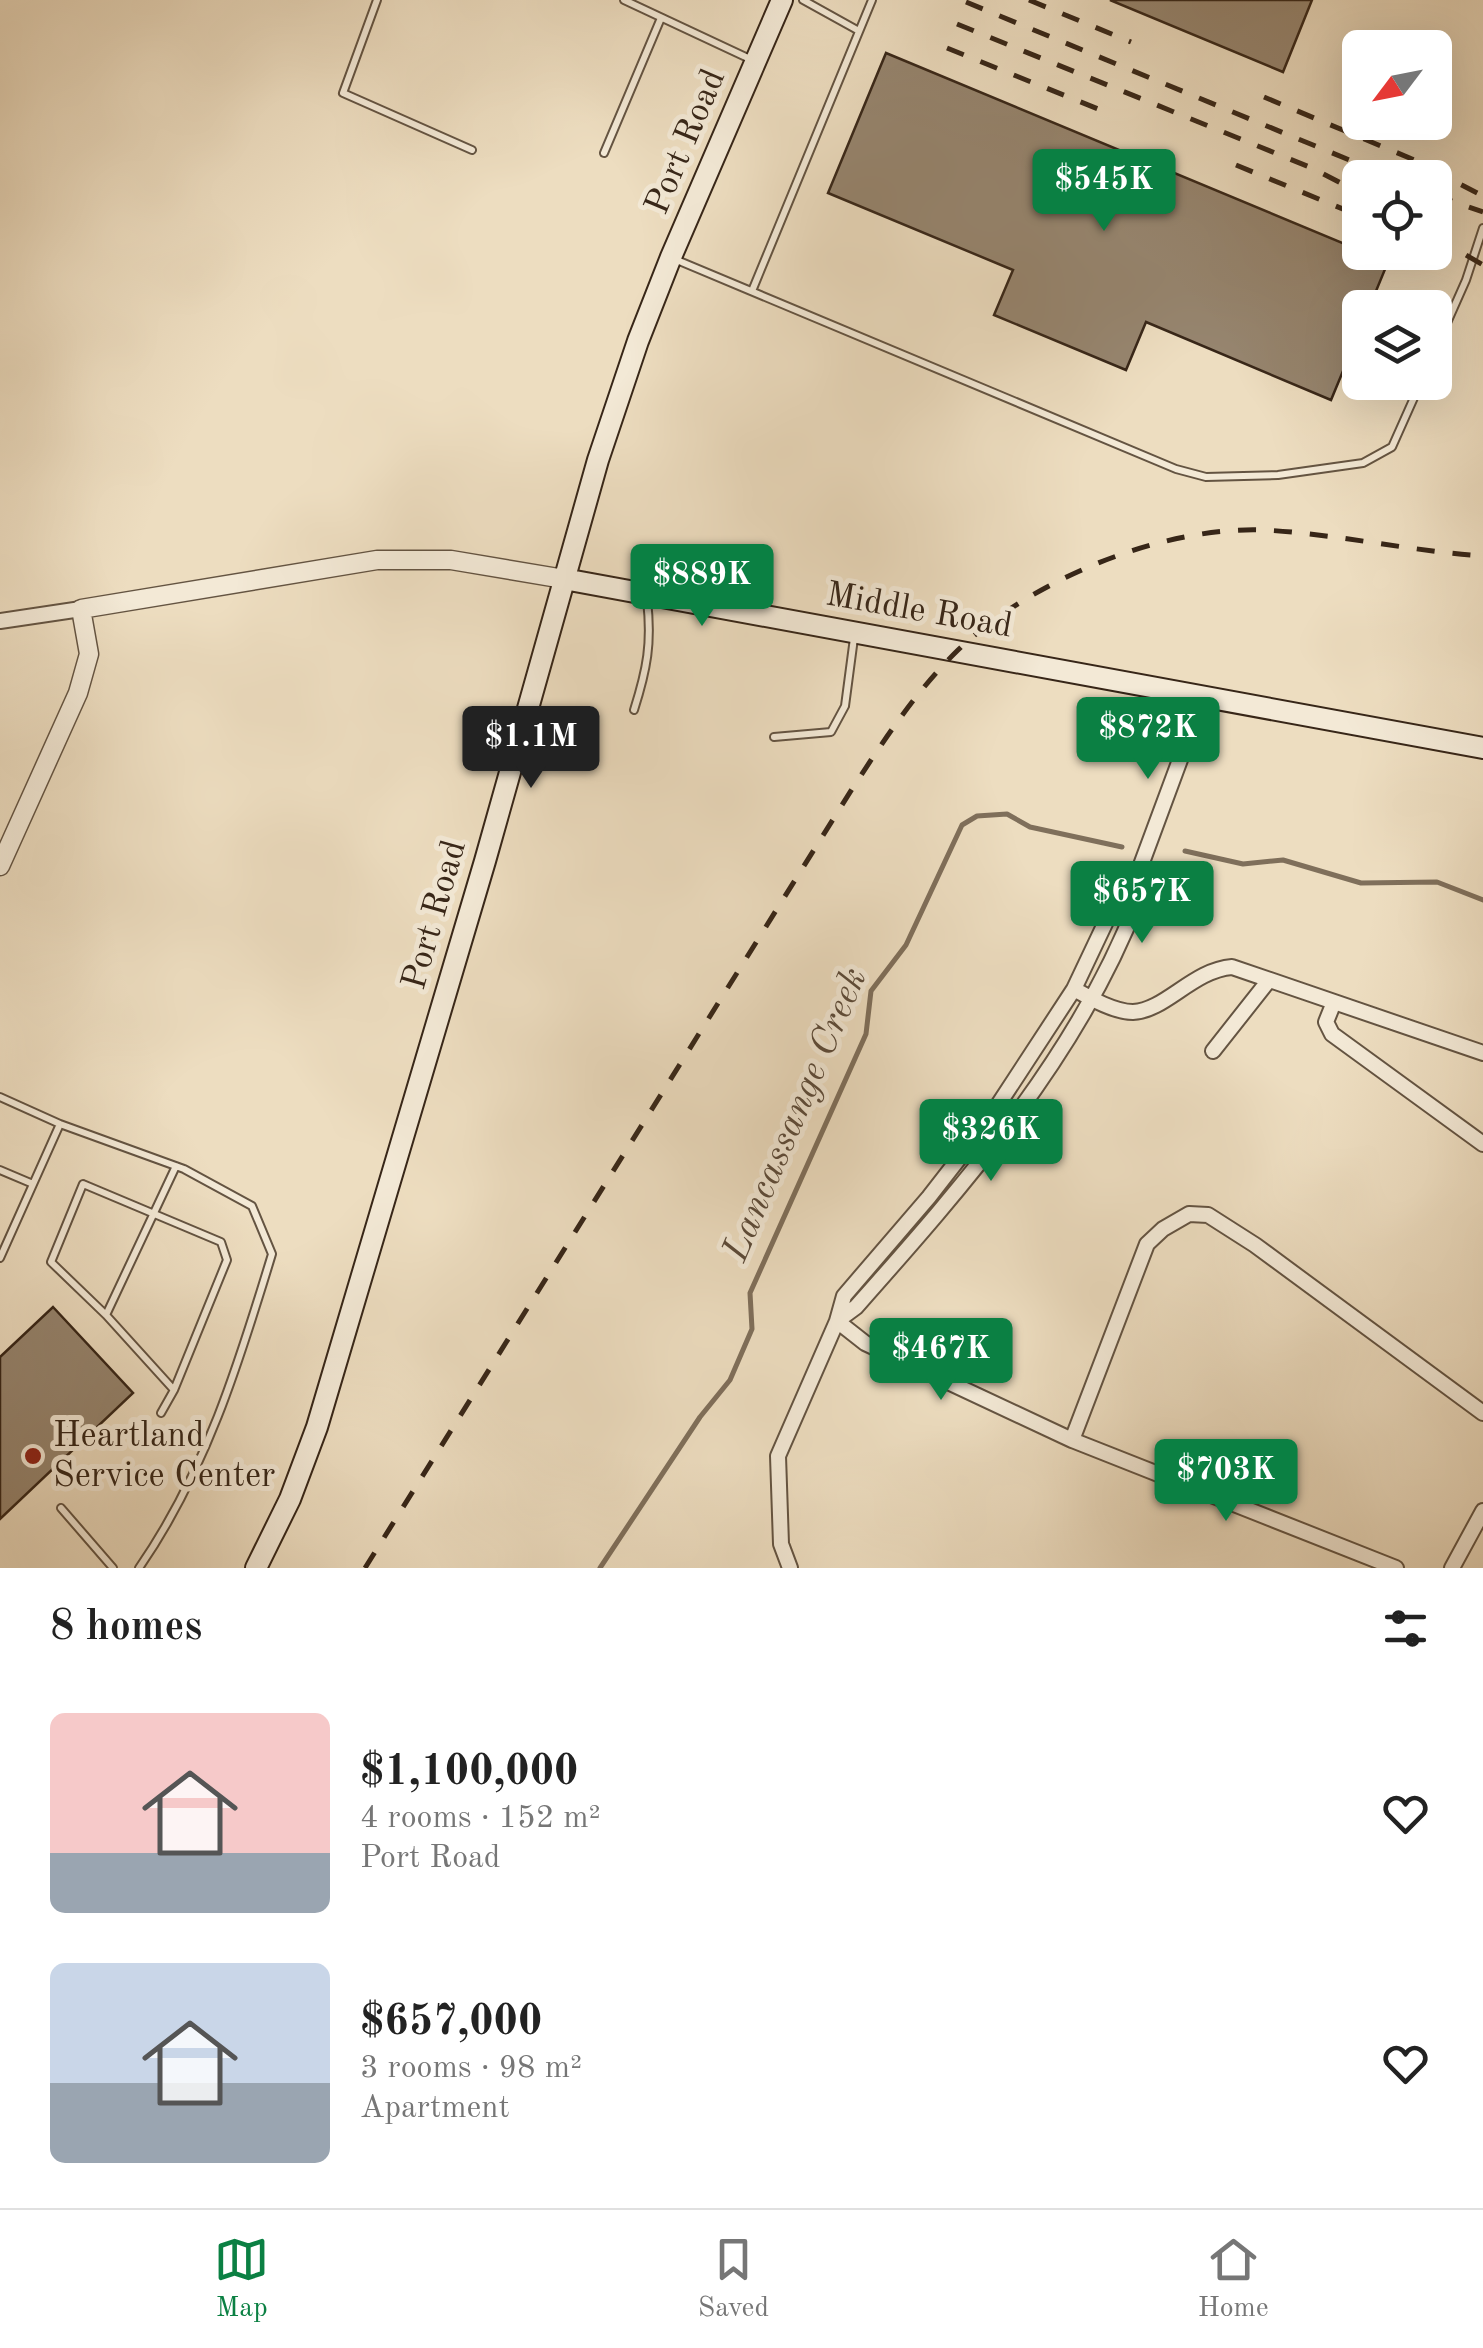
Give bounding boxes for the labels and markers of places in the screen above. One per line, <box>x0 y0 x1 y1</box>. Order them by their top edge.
pin: $545K <box>1034 149 1174 234</box>
pin: $889K <box>632 544 772 629</box>
pin: $872K <box>1078 697 1218 782</box>
pin: $1.1M <box>461 706 601 791</box>
pin: $657K <box>1072 861 1212 946</box>
pin: $326K <box>921 1099 1061 1184</box>
pin: $467K <box>871 1318 1011 1403</box>
place label: Heartland Service Center <box>53 1419 275 1494</box>
pin: $703K <box>1156 1439 1296 1524</box>
marker: Heartland Service Center <box>22 1445 44 1467</box>

